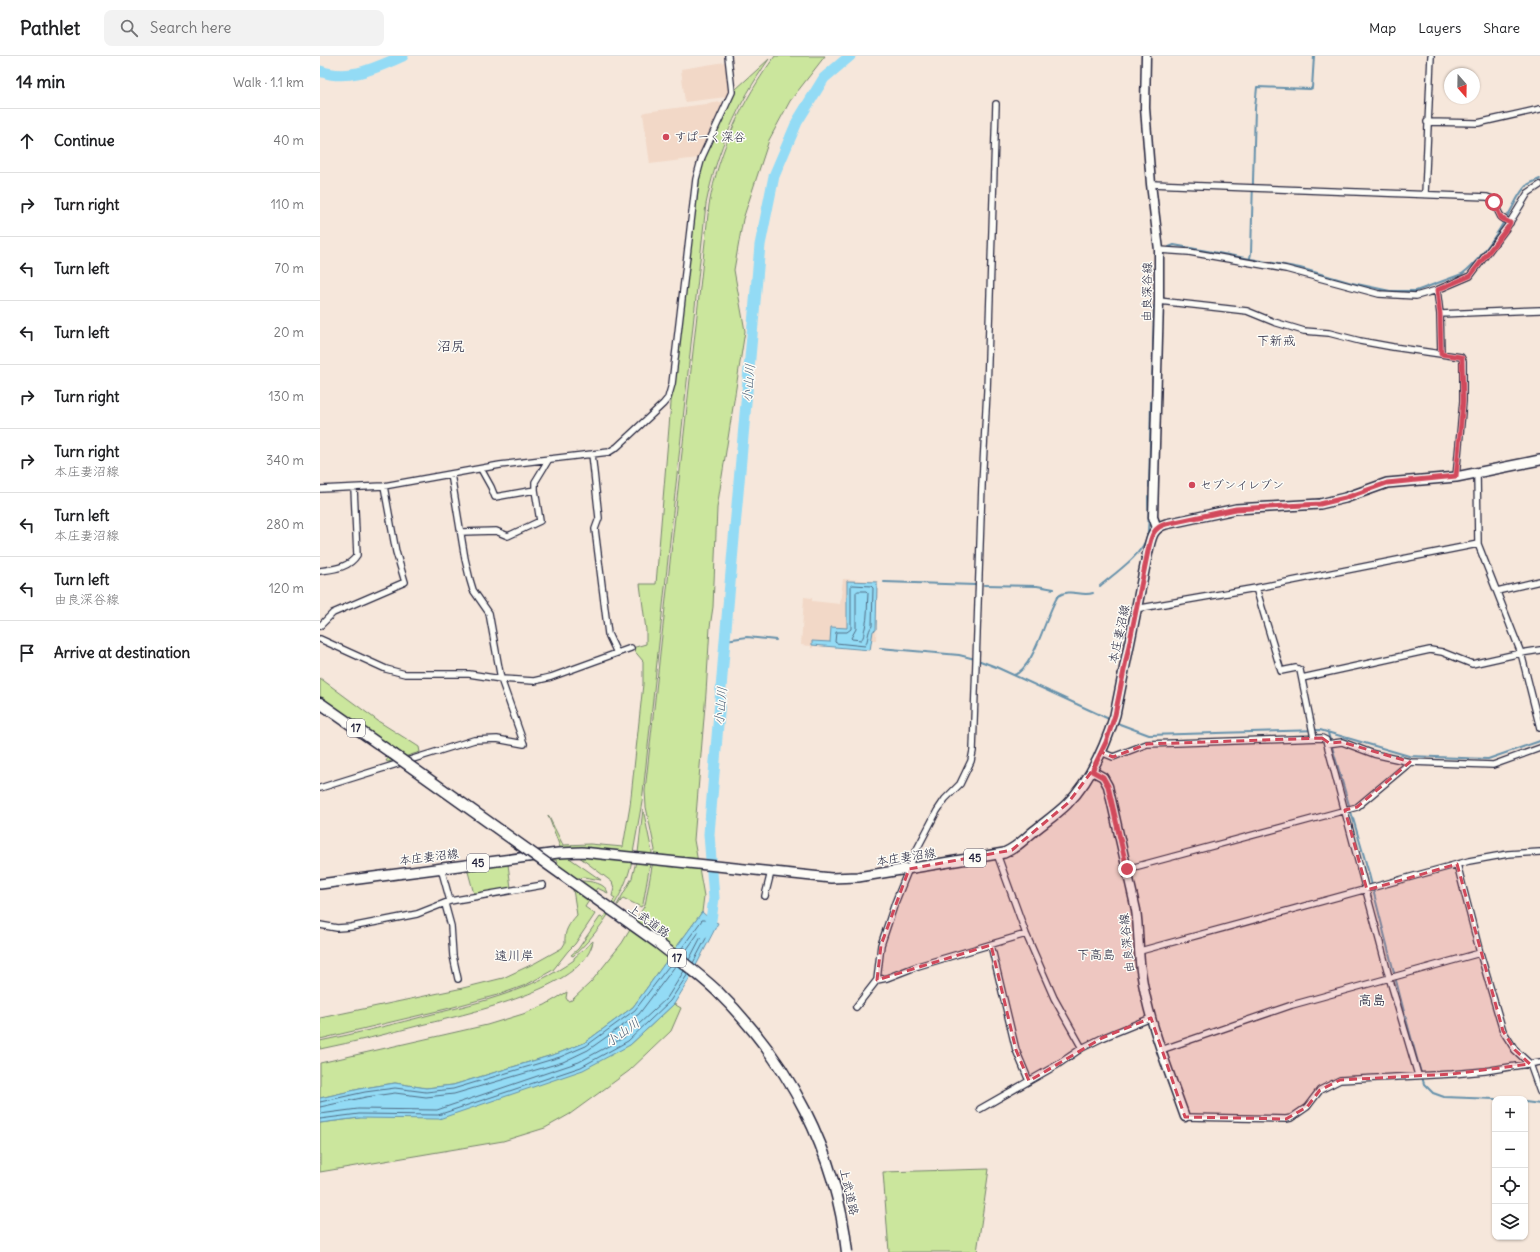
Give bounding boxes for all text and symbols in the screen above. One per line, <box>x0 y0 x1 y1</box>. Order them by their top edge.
search box <box>104 10 384 46</box>
text: Pathlet <box>20 16 80 40</box>
icon: search <box>118 17 140 39</box>
text: Search here <box>150 18 231 37</box>
text: Map <box>1369 19 1396 37</box>
text: Layers <box>1418 19 1461 37</box>
text: Share <box>1483 19 1520 37</box>
north arrow <box>1444 68 1480 104</box>
text: 14 min <box>16 71 65 93</box>
text: Walk · 1.1 km <box>233 74 304 91</box>
place label: すぱーく深谷 <box>674 129 745 144</box>
icon: ahead <box>16 130 38 152</box>
text: Continue <box>54 131 115 150</box>
text: 40 m <box>273 132 304 149</box>
marker: すぱーく深谷 <box>661 132 671 142</box>
route start <box>1485 193 1503 211</box>
icon: right <box>16 194 38 216</box>
text: Turn right <box>54 195 119 214</box>
text: 110 m <box>271 196 304 213</box>
icon: left <box>16 258 38 280</box>
text: Turn left <box>54 259 109 278</box>
text: 70 m <box>275 260 304 277</box>
street label: 由良深谷線 <box>1138 262 1155 322</box>
icon: left <box>16 322 38 344</box>
text: Turn left <box>54 323 109 342</box>
text: 20 m <box>274 324 304 341</box>
district label: 下新戒 <box>1256 332 1296 349</box>
district label: 沼尻 <box>437 337 465 355</box>
water label: 小山川 <box>738 363 759 403</box>
icon: right <box>16 386 38 408</box>
text: Turn right <box>54 387 119 406</box>
text: 130 m <box>268 388 304 405</box>
text: Turn right <box>54 442 119 461</box>
icon: right <box>16 450 38 472</box>
text: 340 m <box>266 452 304 469</box>
text: 本庄妻沼線 <box>54 463 119 480</box>
place label: セブンイレブン <box>1200 477 1284 492</box>
marker: セブンイレブン <box>1187 480 1197 490</box>
text: Turn left <box>54 506 109 525</box>
icon: left <box>16 514 38 536</box>
text: 280 m <box>266 516 304 533</box>
text: 本庄妻沼線 <box>54 527 119 544</box>
text: Turn left <box>54 570 109 589</box>
icon: left <box>16 578 38 600</box>
text: 120 m <box>269 580 304 597</box>
text: 由良深谷線 <box>54 591 119 608</box>
street label: 本庄妻沼線 <box>1105 603 1132 665</box>
icon: arrive <box>16 642 38 664</box>
text: Arrive at destination <box>54 643 190 662</box>
water label: 小山川 <box>710 686 731 726</box>
road number: 17 <box>347 719 365 737</box>
street label: 本庄妻沼線 <box>875 844 937 869</box>
street label: 本庄妻沼線 <box>398 845 460 868</box>
road number: 45 <box>964 849 986 867</box>
road number: 45 <box>467 854 489 872</box>
route end <box>1118 860 1136 878</box>
street label: 上武道路 <box>625 900 673 941</box>
street label: 由良深谷線 <box>1116 912 1137 974</box>
district label: 下高島 <box>1076 946 1116 963</box>
district label: 遠川岸 <box>494 947 534 964</box>
road number: 17 <box>668 949 686 967</box>
district label: 高島 <box>1358 991 1386 1009</box>
water label: 小山川 <box>602 1014 643 1051</box>
map controls <box>1492 1096 1528 1240</box>
button: + <box>1492 1096 1528 1132</box>
button: − <box>1492 1132 1528 1168</box>
street label: 上武道路 <box>837 1167 862 1217</box>
button: locate <box>1492 1168 1528 1204</box>
button: layers <box>1492 1204 1528 1240</box>

